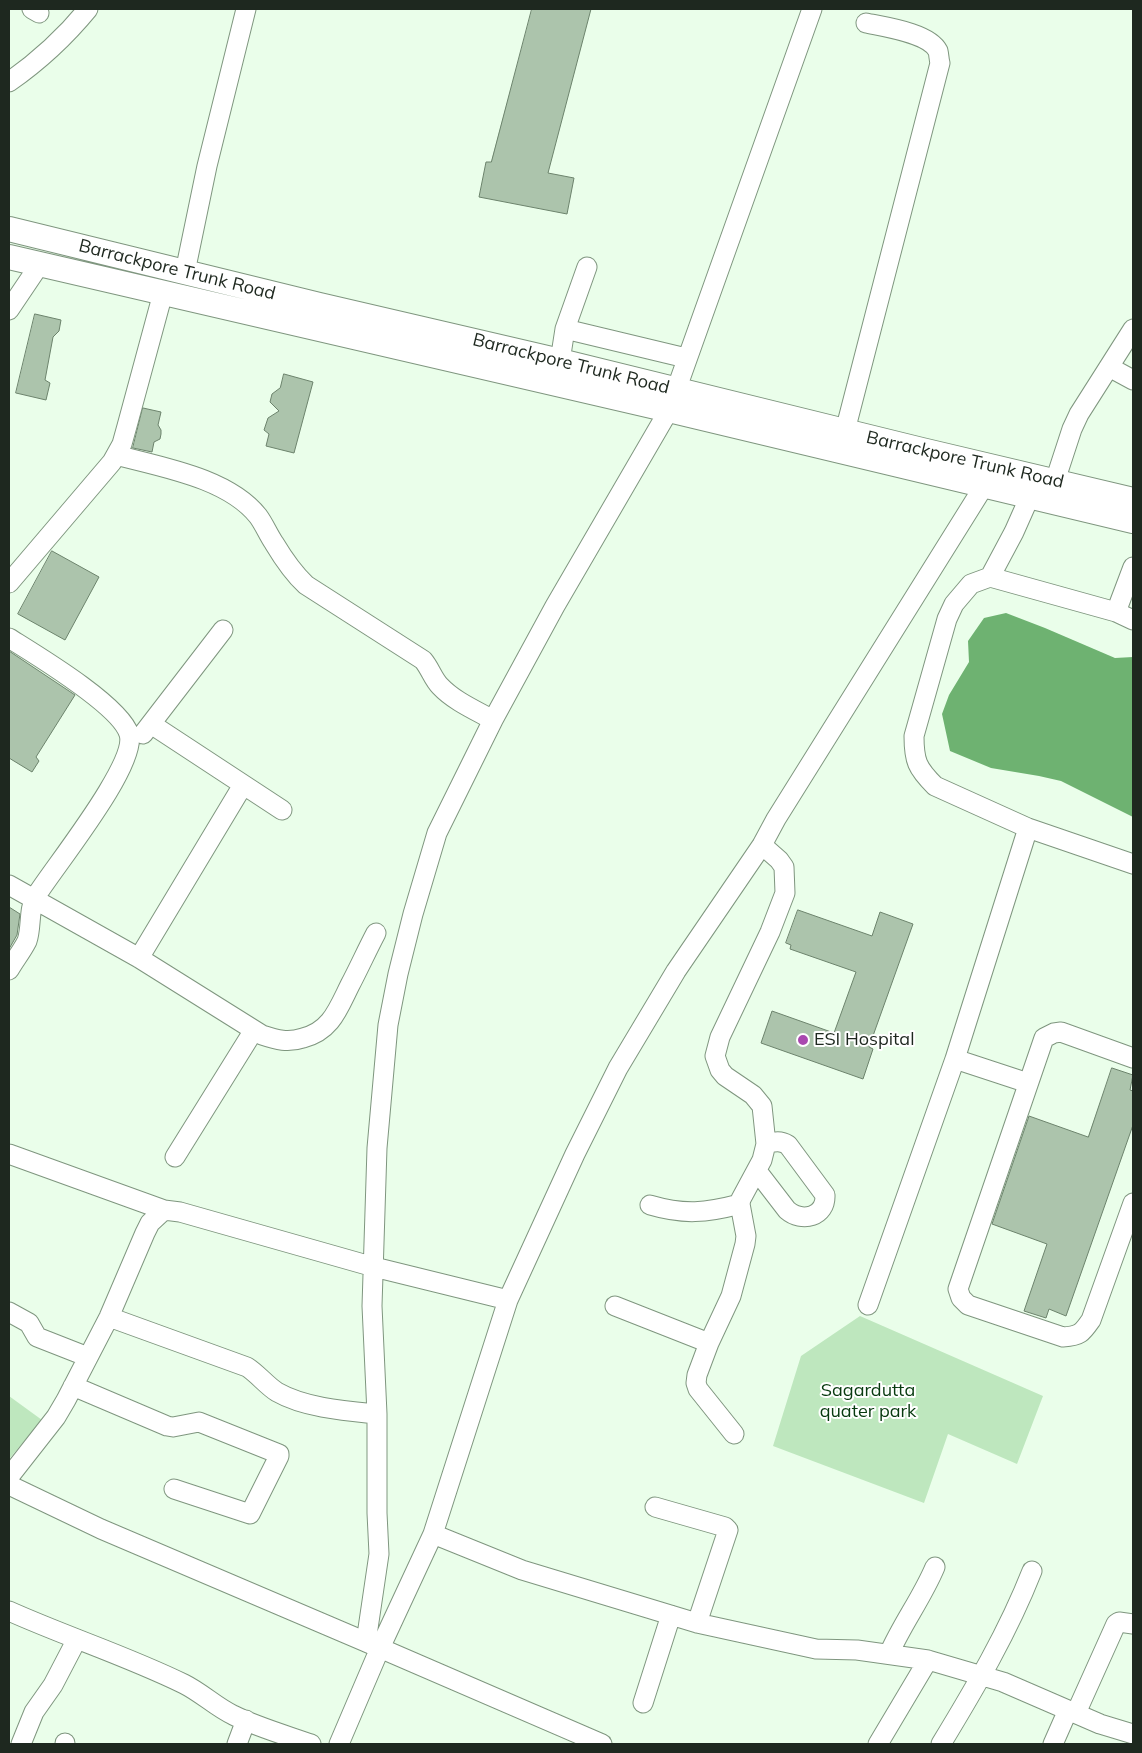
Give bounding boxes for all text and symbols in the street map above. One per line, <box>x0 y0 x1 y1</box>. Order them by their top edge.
street label: Barrackpore Trunk Road <box>76 235 278 305</box>
street label: Barrackpore Trunk Road <box>470 329 672 399</box>
street label: Barrackpore Trunk Road <box>864 427 1066 493</box>
place label: ESI Hospital <box>814 1029 914 1051</box>
marker: ESI Hospital <box>796 1033 810 1047</box>
park label: Sagardutta quater park <box>820 1380 916 1422</box>

